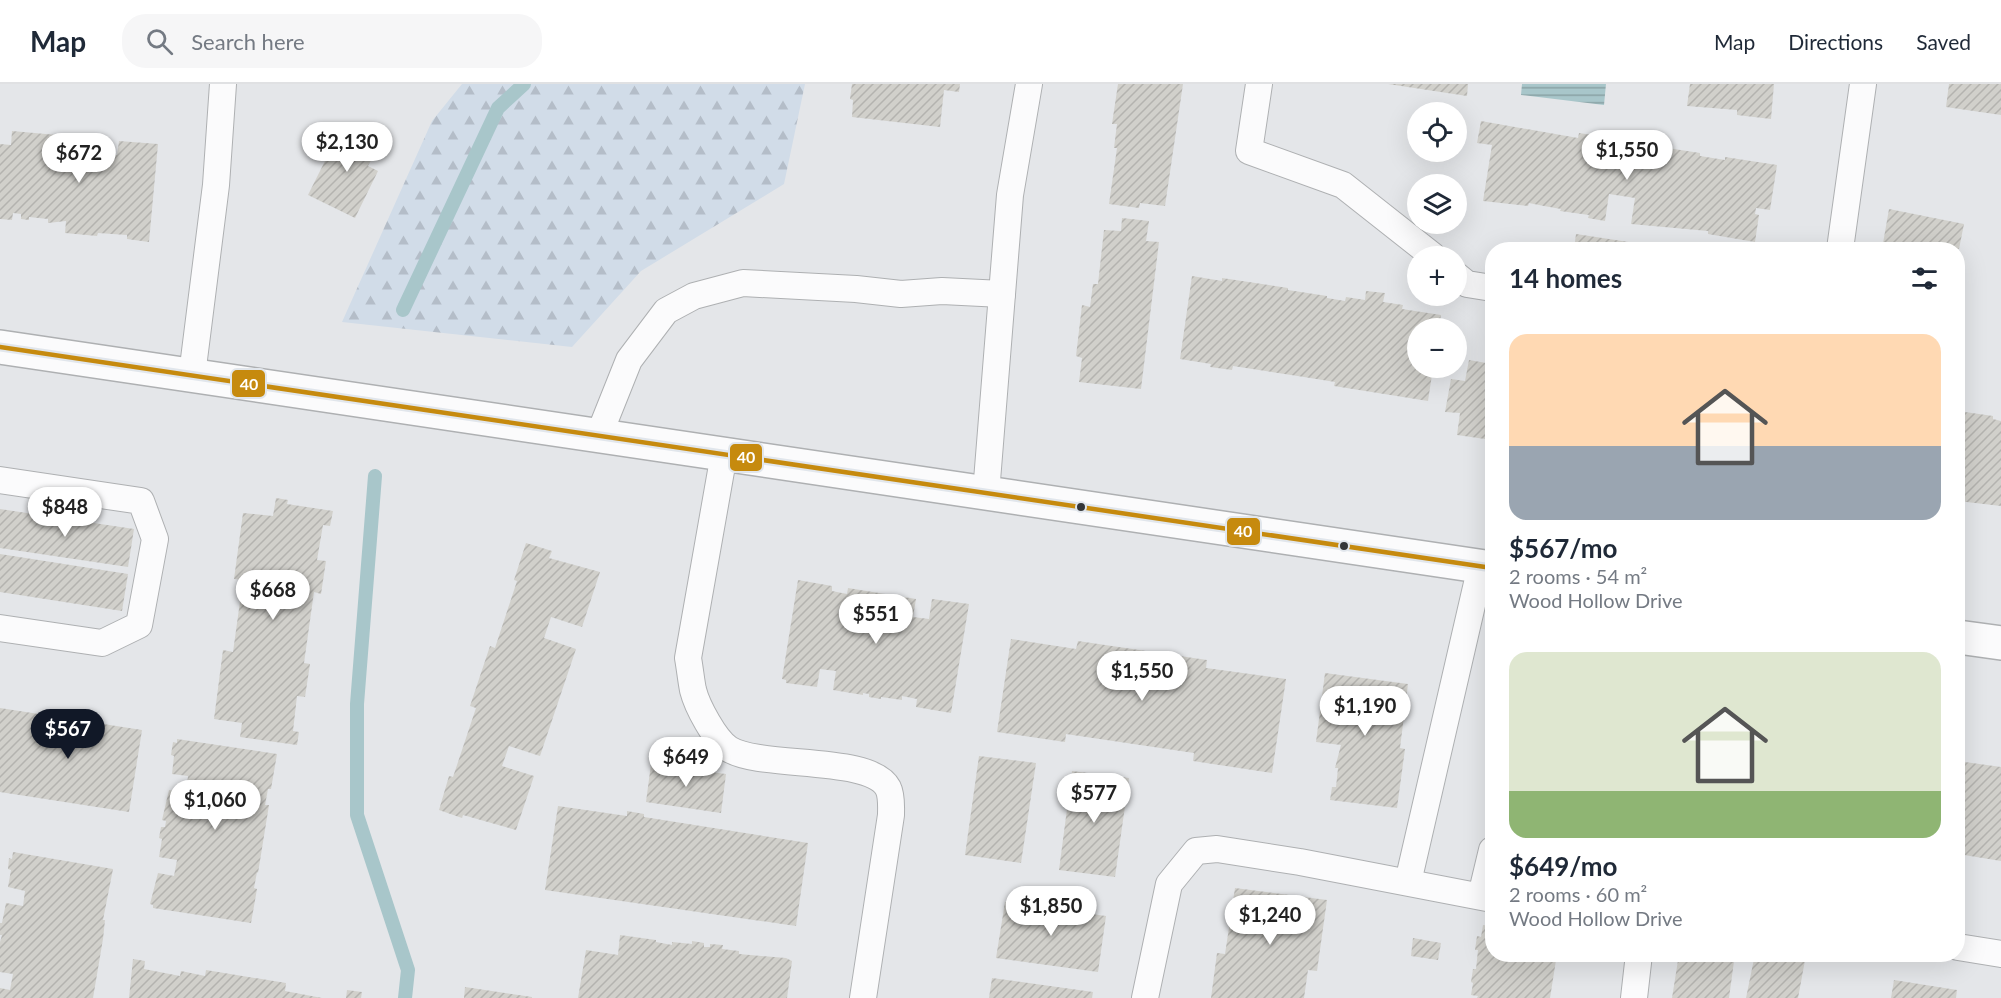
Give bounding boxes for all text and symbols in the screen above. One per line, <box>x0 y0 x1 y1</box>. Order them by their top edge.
search box <box>122 14 542 68</box>
text: Map <box>30 24 86 58</box>
icon: search <box>143 25 176 58</box>
text: Search here <box>191 28 305 55</box>
text: Map <box>1714 29 1755 54</box>
text: Directions <box>1788 29 1883 54</box>
text: Saved <box>1916 29 1971 54</box>
map controls <box>1407 102 1467 378</box>
button: locate <box>1407 102 1467 162</box>
pin: $2,130 <box>298 122 396 173</box>
text: $2,130 <box>316 129 378 153</box>
pin: $1,550 <box>1578 130 1676 181</box>
pin: $672 <box>43 133 115 184</box>
text: $1,550 <box>1596 137 1658 161</box>
text: $672 <box>56 140 102 164</box>
button: layers <box>1407 174 1467 234</box>
button: + <box>1407 246 1467 306</box>
text: 14 homes <box>1509 262 1622 294</box>
icon: filters <box>1908 262 1941 295</box>
button: − <box>1407 318 1467 378</box>
line badge: 40 <box>231 369 266 398</box>
icon: home <box>1671 373 1779 481</box>
text: 40 <box>240 374 258 393</box>
line badge: 40 <box>729 443 763 472</box>
text: 40 <box>737 447 755 466</box>
pin: $848 <box>29 487 101 538</box>
text: $848 <box>42 494 88 518</box>
unlabelled marker <box>1075 501 1087 513</box>
line badge: 40 <box>1226 517 1261 546</box>
text: 40 <box>1234 521 1252 540</box>
text: $567/mo <box>1509 532 1617 564</box>
unlabelled marker <box>1338 540 1350 552</box>
text: 2 rooms · 54 m² <box>1509 564 1647 588</box>
pin: $668 <box>237 570 309 621</box>
text: $668 <box>250 577 296 601</box>
text: Wood Hollow Drive <box>1509 588 1683 612</box>
pin: $551 <box>840 594 912 645</box>
text: $551 <box>853 601 899 625</box>
pin: $1,550 <box>1093 651 1191 702</box>
text: $1,550 <box>1111 658 1173 682</box>
pin: $1,190 <box>1316 686 1414 737</box>
icon: home <box>1671 691 1779 799</box>
text: $1,190 <box>1334 693 1396 717</box>
pin: $567 <box>32 709 104 760</box>
text: $567 <box>45 716 91 740</box>
pin: $649 <box>650 737 722 788</box>
text: $649 <box>663 744 709 768</box>
pin: $577 <box>1058 773 1130 824</box>
pin: $1,060 <box>166 780 264 831</box>
text: $577 <box>1071 780 1117 804</box>
text: $1,060 <box>184 787 246 811</box>
text: $649/mo <box>1509 850 1617 882</box>
text: 2 rooms · 60 m² <box>1509 882 1647 906</box>
pin: $1,850 <box>1002 886 1100 937</box>
text: $1,850 <box>1020 893 1082 917</box>
pin: $1,240 <box>1221 895 1319 946</box>
text: $1,240 <box>1239 902 1301 926</box>
text: Wood Hollow Drive <box>1509 906 1683 930</box>

